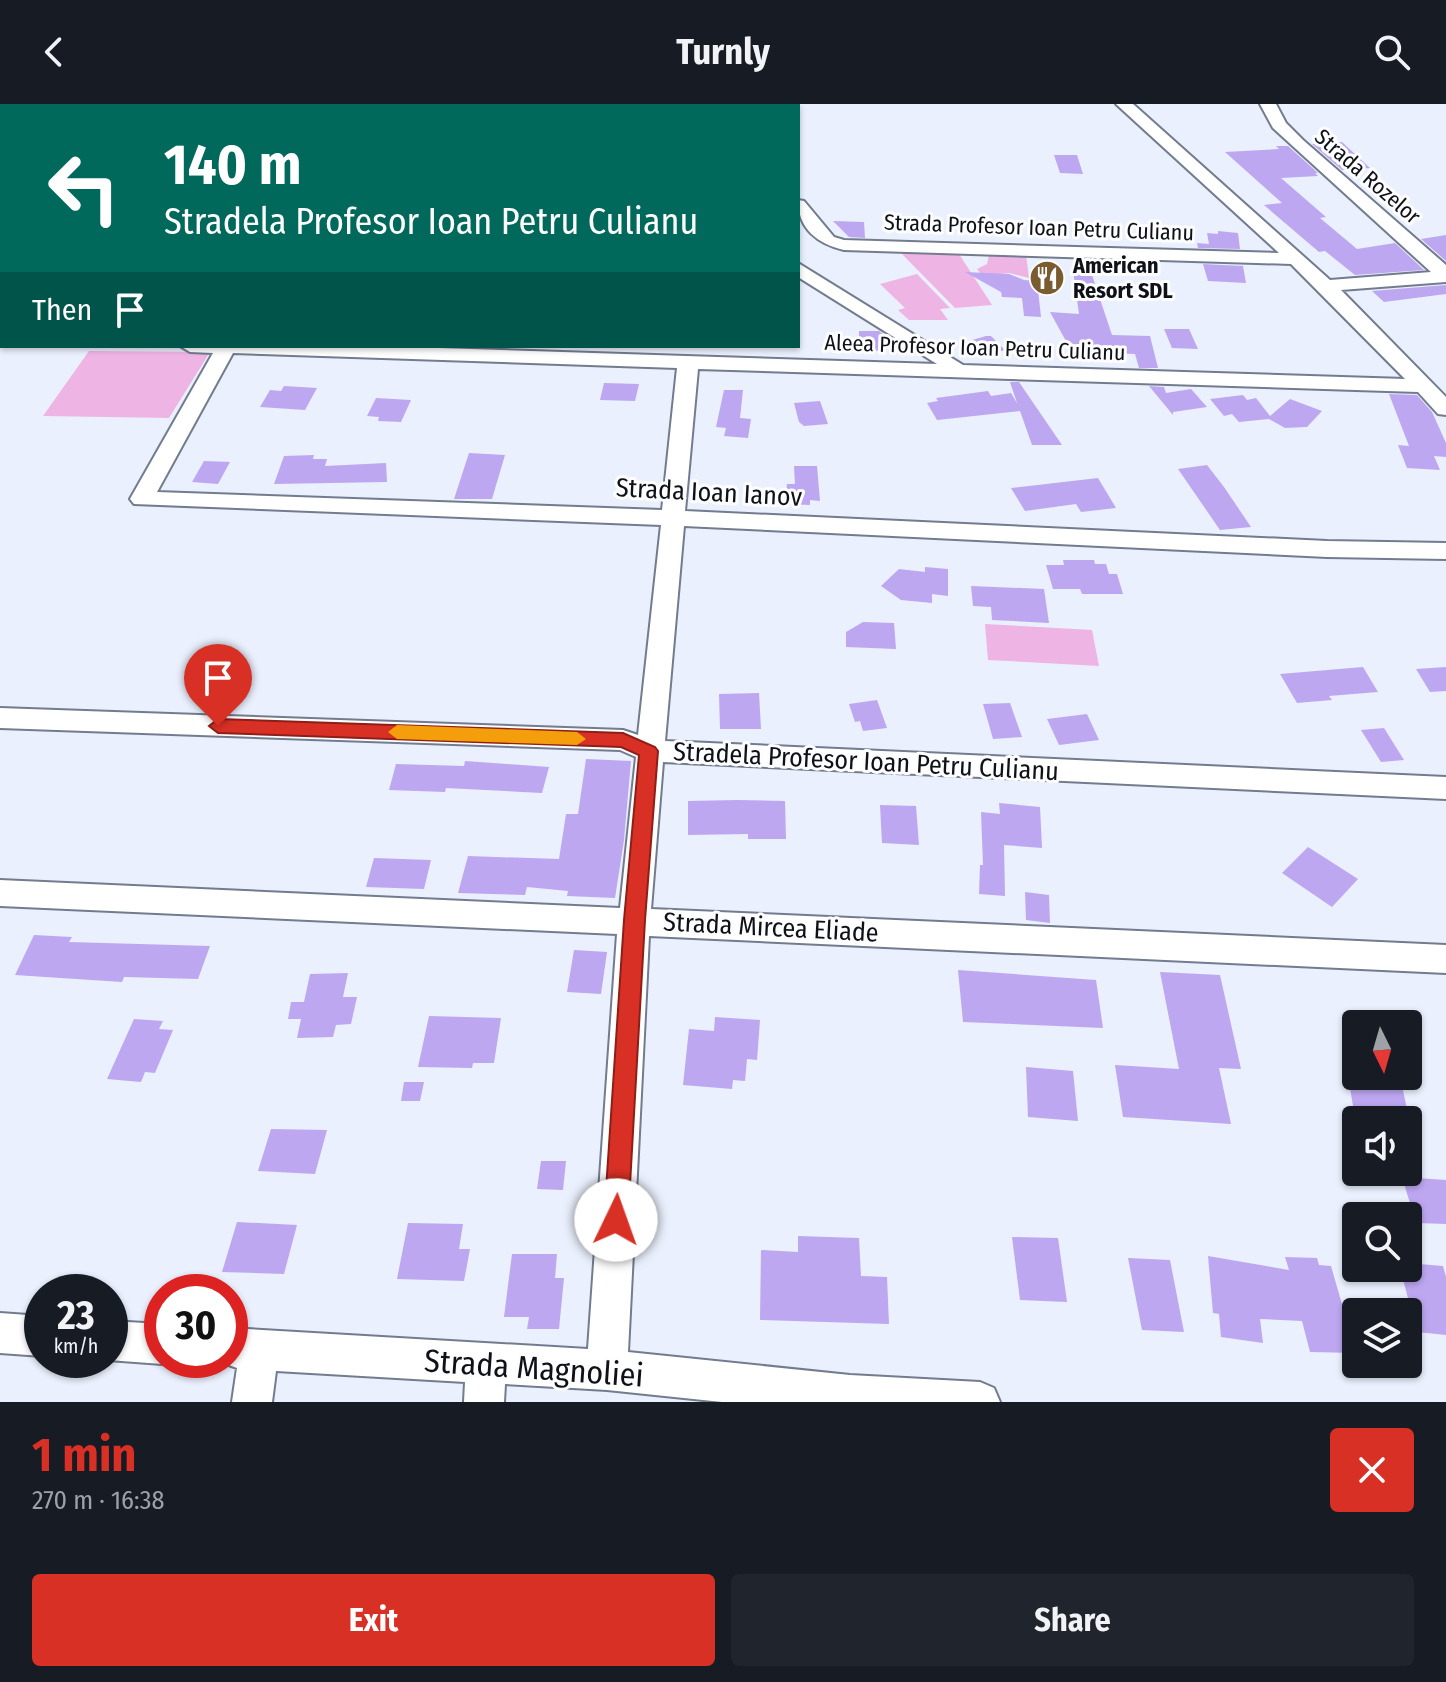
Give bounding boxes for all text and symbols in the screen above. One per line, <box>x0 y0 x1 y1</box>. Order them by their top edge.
icon: back <box>32 30 76 74</box>
text: Turnly <box>676 30 770 74</box>
icon: search <box>1370 30 1414 74</box>
street label: Strada Rozelor <box>1309 123 1426 230</box>
text: 140 m <box>164 132 301 199</box>
icon: left <box>32 136 136 240</box>
text: Stradela Profesor Ioan Petru Culianu <box>164 200 698 244</box>
street label: Strada Profesor Ioan Petru Culianu <box>884 209 1194 246</box>
place label: American Resort SDL <box>1072 252 1173 304</box>
restaurant icon: American Resort SDL <box>1028 259 1066 297</box>
icon: arrive <box>108 288 152 332</box>
text: Then <box>32 292 92 328</box>
street label: Aleea Profesor Ioan Petru Culianu <box>824 329 1126 366</box>
street label: Strada Ioan Ianov <box>615 472 803 513</box>
pin <box>184 644 252 726</box>
icon: arrive <box>196 656 240 700</box>
street label: Stradela Profesor Ioan Petru Culianu <box>672 736 1059 787</box>
street label: Strada Mircea Eliade <box>662 906 879 949</box>
north arrow <box>1342 1010 1422 1090</box>
map controls <box>1342 1010 1422 1378</box>
button: sound <box>1342 1106 1422 1186</box>
position arrow <box>574 1178 658 1262</box>
button: search <box>1342 1202 1422 1282</box>
speed limit sign: 30 <box>144 1274 248 1378</box>
text: 23 <box>57 1292 95 1340</box>
button: layers <box>1342 1298 1422 1378</box>
text: km/h <box>54 1334 98 1358</box>
street label: Strada Magnoliei <box>423 1341 645 1395</box>
text: 1 min <box>32 1426 137 1484</box>
button: close <box>1330 1428 1414 1512</box>
text: 270 m · 16:38 <box>32 1485 164 1516</box>
button: Exit <box>32 1574 715 1666</box>
button: Share <box>731 1574 1414 1666</box>

